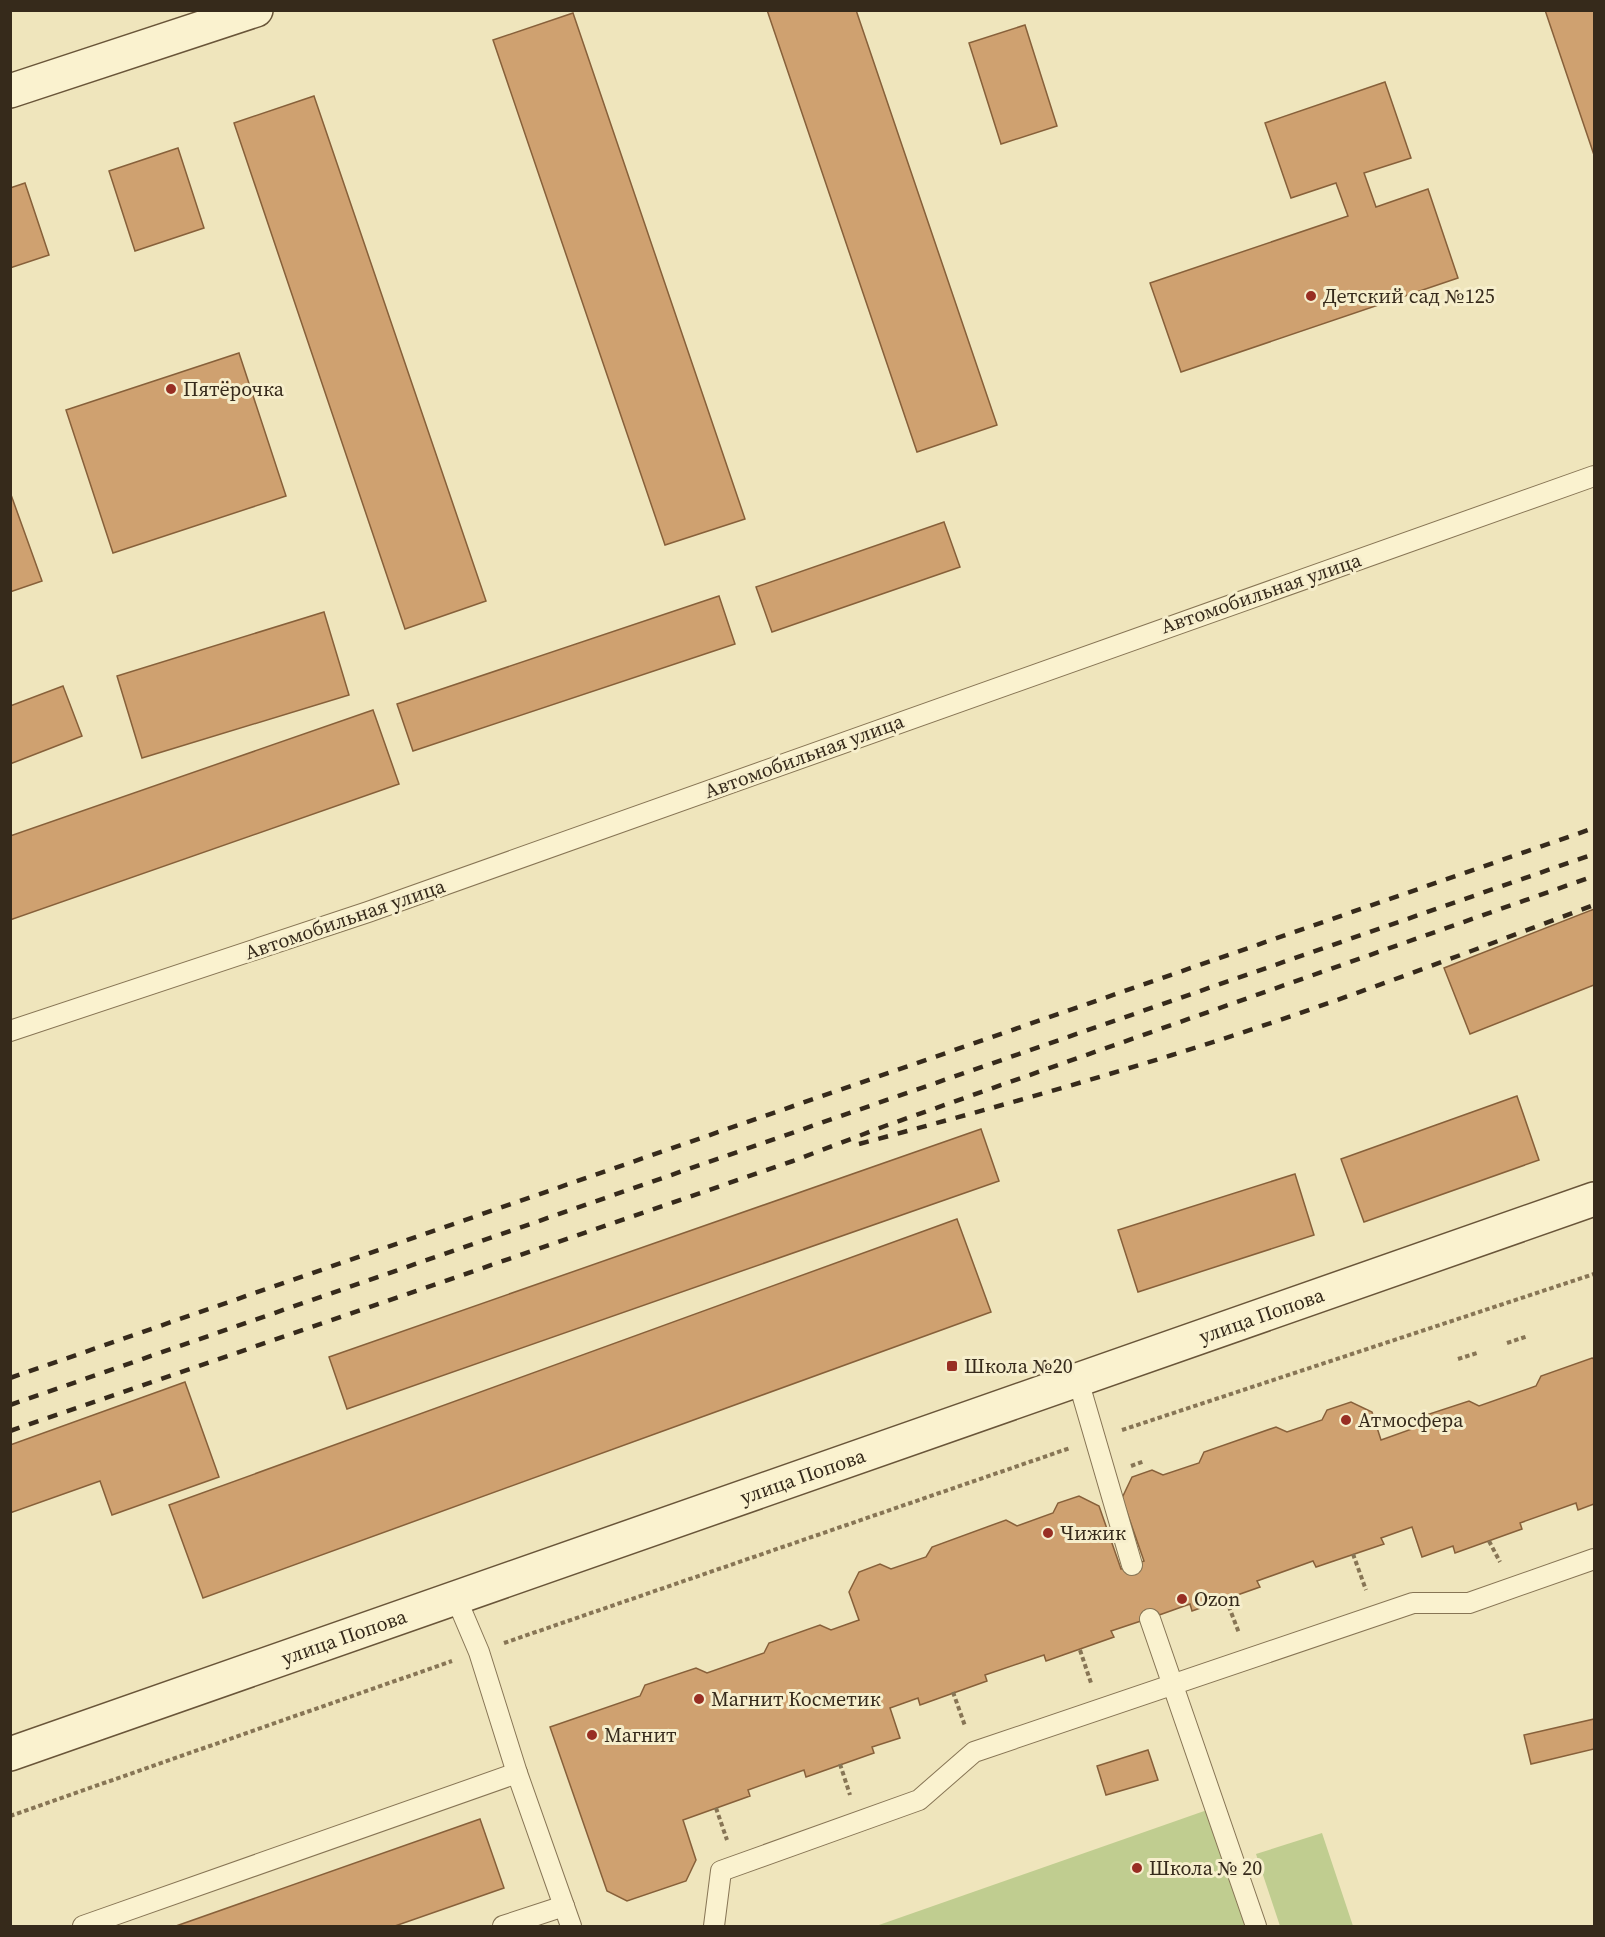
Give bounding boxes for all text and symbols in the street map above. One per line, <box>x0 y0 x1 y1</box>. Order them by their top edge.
place label: Детский сад №125 <box>1323 282 1495 310</box>
marker: Детский сад №125 <box>1304 289 1318 303</box>
place label: Пятёрочка <box>183 375 285 403</box>
marker: Пятёрочка <box>164 382 178 396</box>
street label: Автомобильная улица <box>1157 545 1366 640</box>
street label: Автомобильная улица <box>700 707 908 805</box>
street label: Автомобильная улица <box>241 871 450 966</box>
street label: улица Попова <box>1195 1280 1329 1350</box>
place label: Школа №20 <box>964 1352 1073 1380</box>
marker: Школа №20 <box>945 1359 959 1373</box>
place label: Атмосфера <box>1358 1406 1464 1434</box>
marker: Атмосфера <box>1339 1413 1353 1427</box>
street label: улица Попова <box>736 1441 870 1511</box>
place label: Чижик <box>1060 1519 1126 1547</box>
marker: Чижик <box>1041 1526 1055 1540</box>
place label: Ozon <box>1194 1585 1240 1613</box>
marker: Ozon <box>1175 1592 1189 1606</box>
street label: улица Попова <box>278 1602 411 1672</box>
place label: Магнит Косметик <box>711 1685 881 1713</box>
marker: Магнит Косметик <box>692 1692 706 1706</box>
place label: Магнит <box>604 1721 677 1749</box>
marker: Магнит <box>585 1728 599 1742</box>
place label: Школа № 20 <box>1149 1854 1262 1882</box>
marker: Школа № 20 <box>1130 1861 1144 1875</box>

